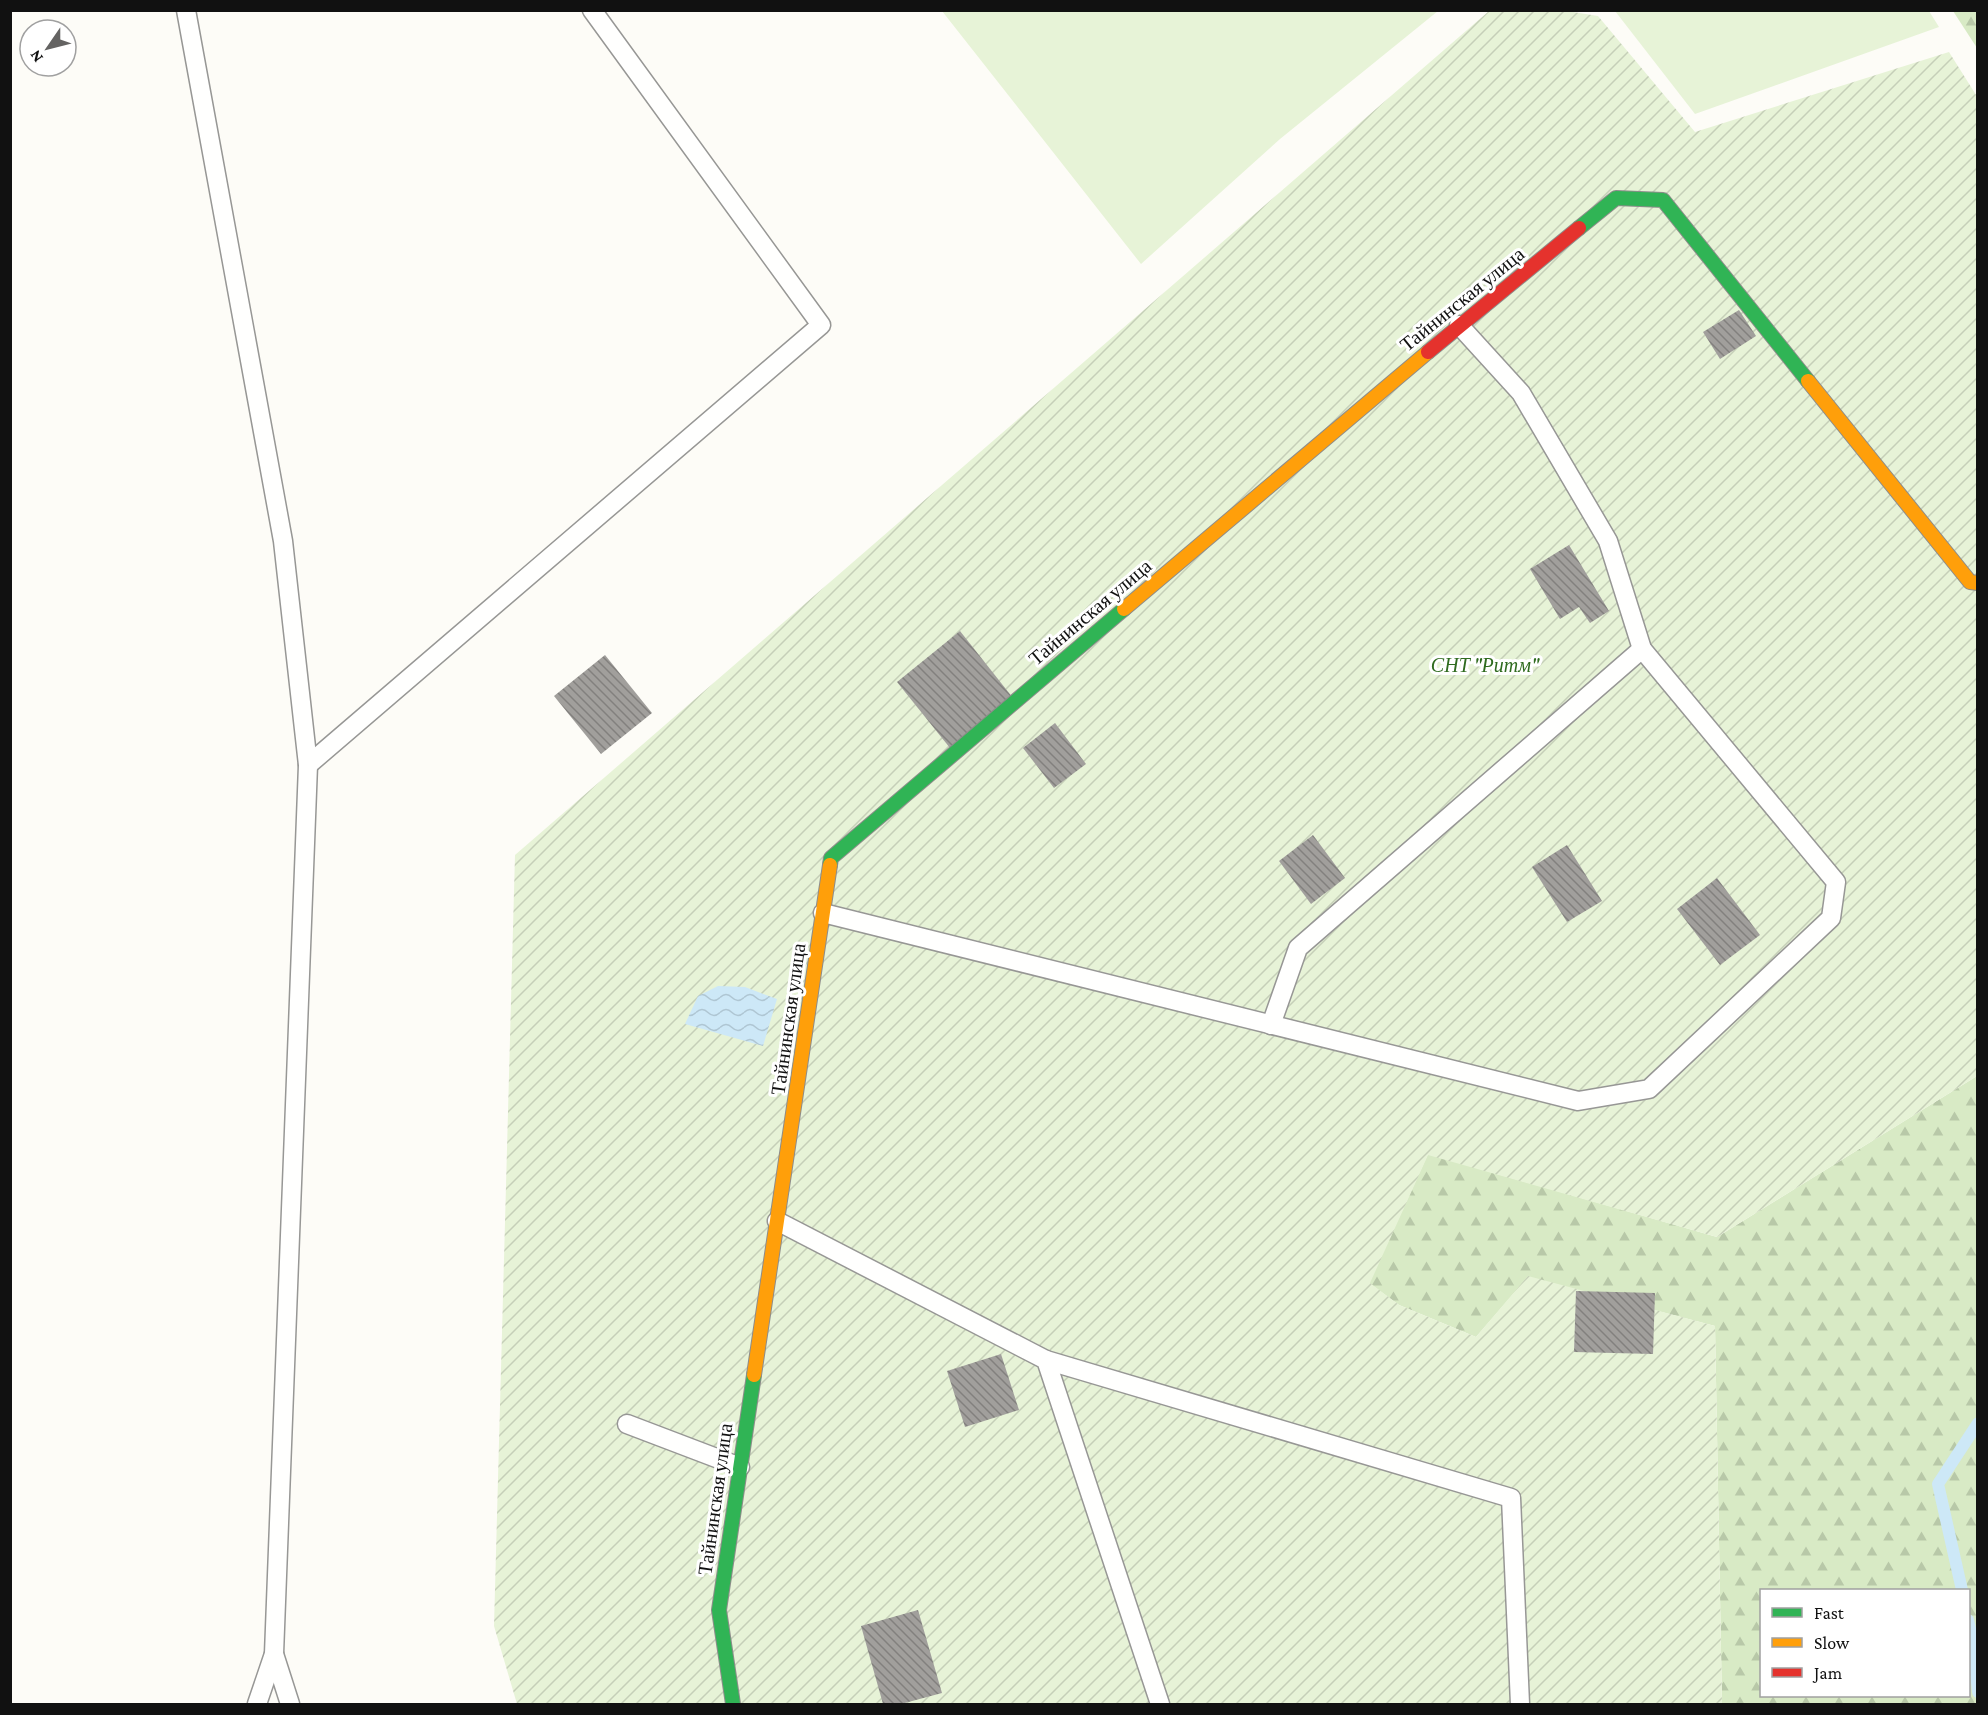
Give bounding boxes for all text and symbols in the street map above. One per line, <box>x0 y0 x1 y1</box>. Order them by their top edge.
north arrow <box>18 18 78 78</box>
text: N <box>26 47 46 66</box>
street label: Тайнинская улица <box>1396 242 1529 356</box>
street label: Тайнинская улица <box>1024 554 1156 670</box>
park label: СНТ "Ритм" <box>1431 654 1540 676</box>
street label: Тайнинская улица <box>766 942 811 1096</box>
street label: Тайнинская улица <box>693 1422 738 1576</box>
legend <box>1760 1589 1970 1697</box>
text: Fast <box>1814 1603 1845 1623</box>
text: Slow <box>1814 1633 1850 1653</box>
text: Jam <box>1812 1663 1843 1683</box>

